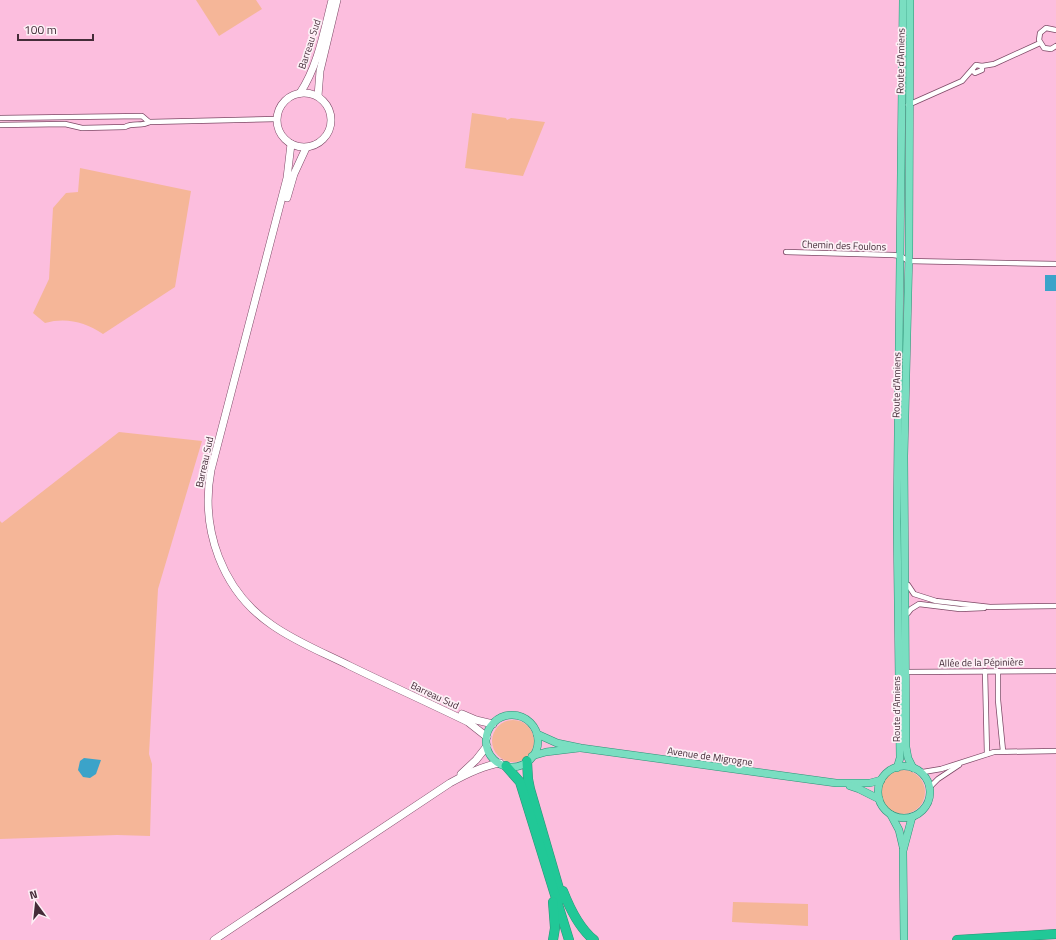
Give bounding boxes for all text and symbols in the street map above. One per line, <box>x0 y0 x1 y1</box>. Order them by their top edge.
scale bar <box>18 16 93 42</box>
street label: Barreau Sud <box>294 17 325 71</box>
text: 100 m <box>24 20 57 39</box>
street label: Route d'Amiens <box>892 28 909 94</box>
street label: Chemin des Foulons <box>802 237 887 254</box>
street label: Route d'Amiens <box>888 352 905 418</box>
street label: Barreau Sud <box>192 435 217 489</box>
street label: Allée de la Pépinière <box>939 654 1023 671</box>
street label: Route d'Amiens <box>889 676 904 742</box>
street label: Barreau Sud <box>408 678 461 713</box>
street label: Avenue de Migrogne <box>666 743 754 770</box>
north arrow <box>16 884 56 924</box>
text: N <box>28 886 39 903</box>

